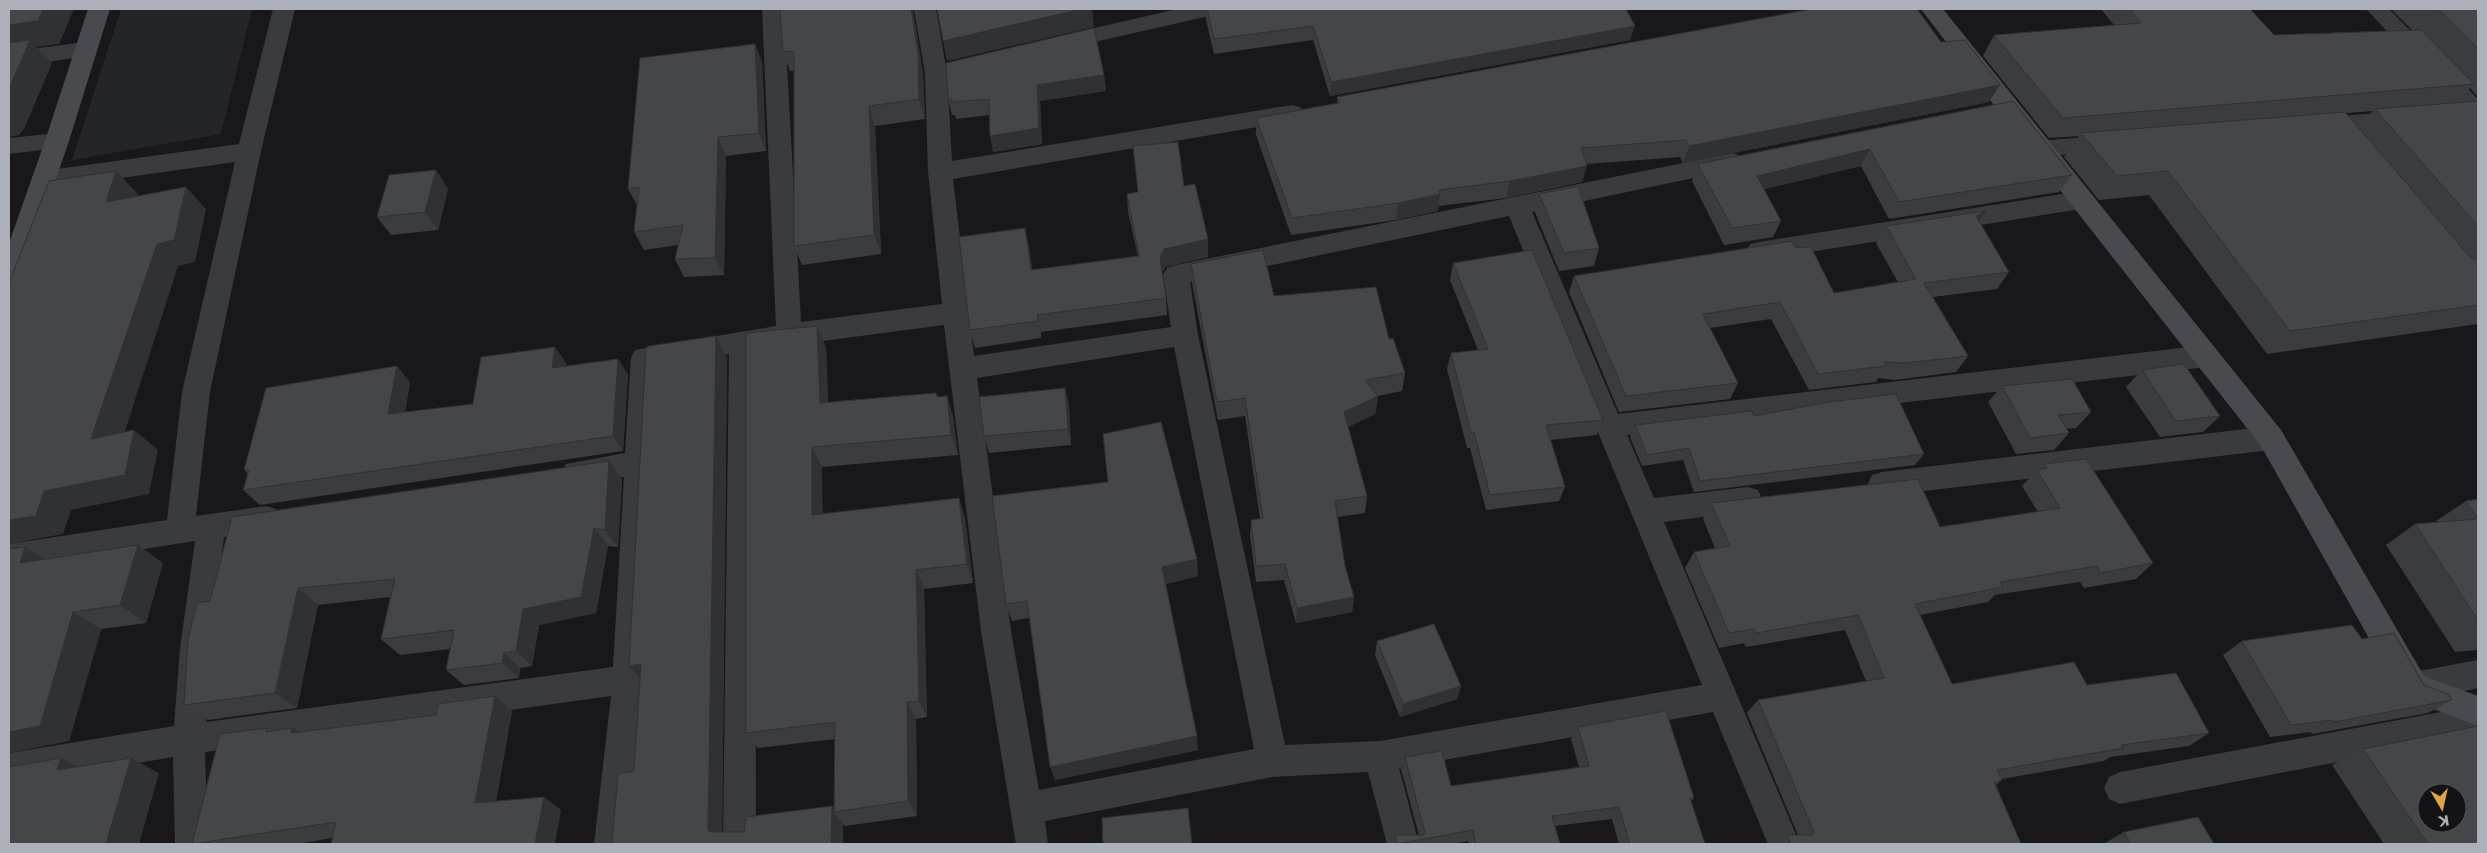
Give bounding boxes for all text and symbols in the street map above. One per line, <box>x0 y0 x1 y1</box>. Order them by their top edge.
north arrow <box>2417 783 2467 833</box>
text: K <box>2436 812 2451 830</box>

